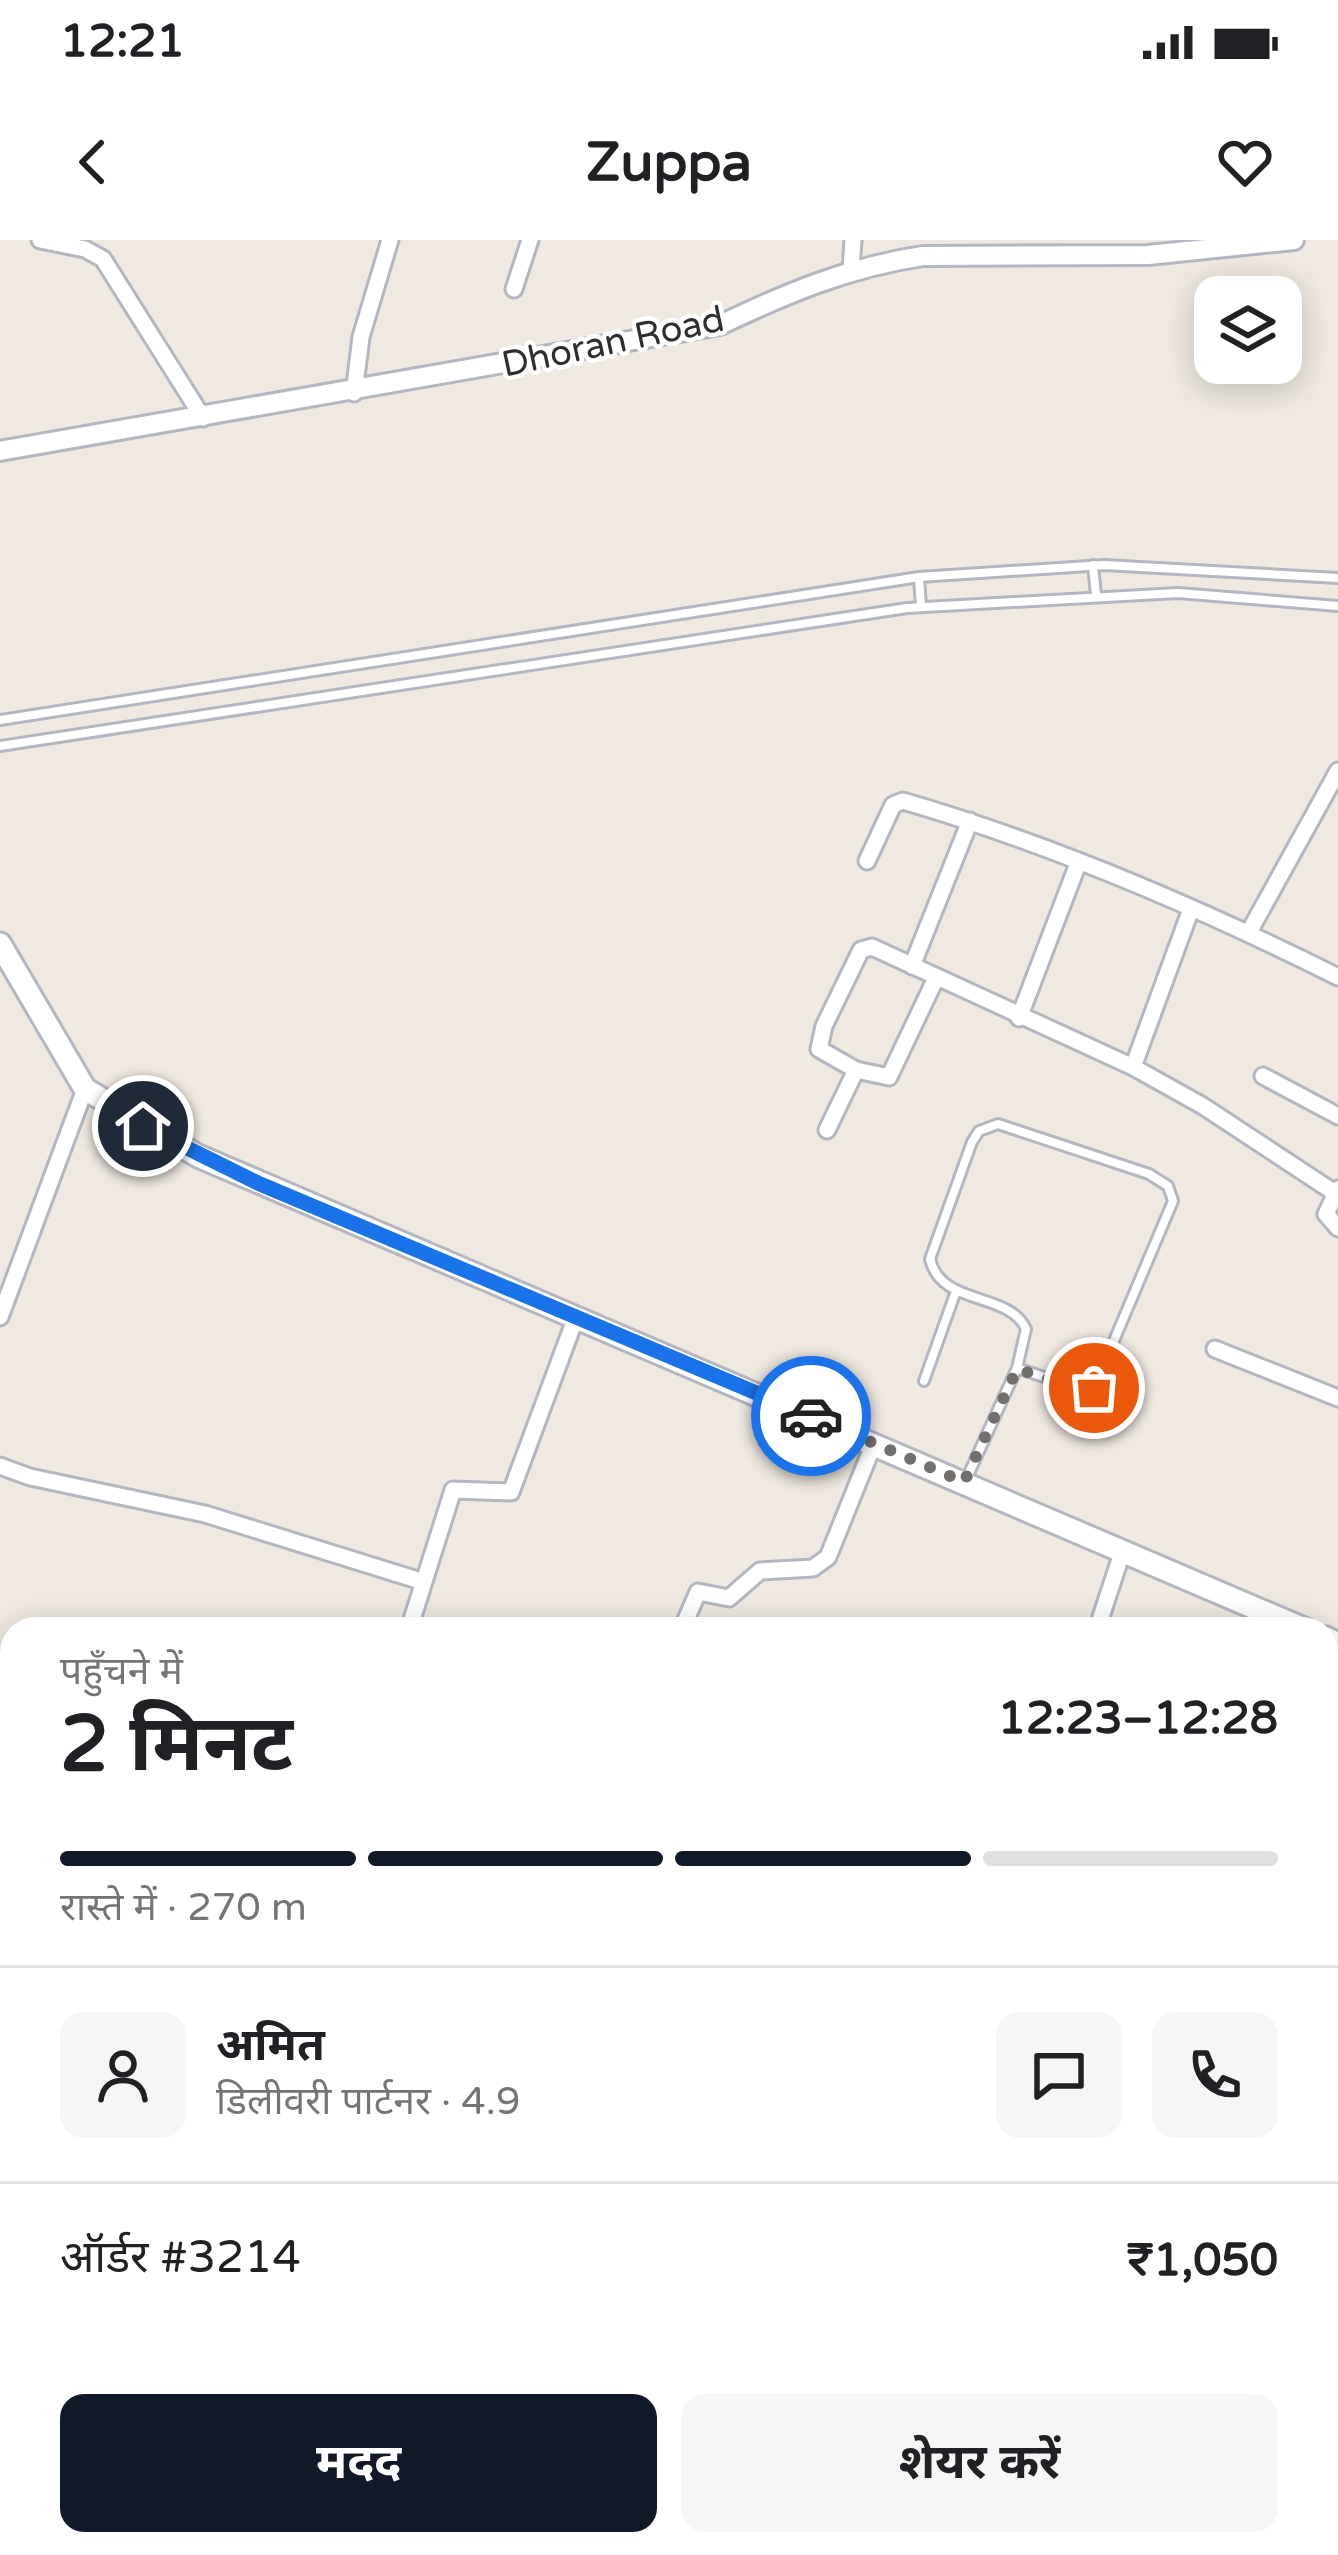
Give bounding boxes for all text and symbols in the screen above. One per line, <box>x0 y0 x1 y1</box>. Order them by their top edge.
text: 12:21 <box>60 15 185 69</box>
icon: back <box>60 129 126 195</box>
icon: heart <box>1212 129 1278 195</box>
text: Zuppa <box>586 130 752 195</box>
map controls <box>1194 276 1302 384</box>
button: layers <box>1194 276 1302 384</box>
street label: Dhoran Road <box>498 297 728 387</box>
pin <box>92 1075 194 1177</box>
icon: home <box>110 1093 176 1159</box>
pin <box>1043 1337 1145 1439</box>
icon: bag <box>1061 1355 1127 1421</box>
courier <box>751 1356 871 1476</box>
icon: car <box>778 1383 844 1449</box>
text: पहुँचने में <box>60 1648 183 1695</box>
text: 12:23–12:28 <box>998 1692 1278 1746</box>
text: 2 मिनट <box>60 1698 293 1792</box>
text: रास्ते में · 270 m <box>60 1884 307 1931</box>
button: person <box>60 2012 186 2138</box>
button: chat <box>996 2012 1122 2138</box>
button: phone <box>1152 2012 1278 2138</box>
text: अमित <box>216 2019 325 2073</box>
text: डिलीवरी पार्टनर · 4.9 <box>216 2078 520 2125</box>
text: ऑर्डर #3214 <box>60 2231 301 2285</box>
text: ₹1,050 <box>1127 2234 1278 2288</box>
button: मदद <box>60 2394 657 2532</box>
button: शेयर करें <box>681 2394 1278 2532</box>

